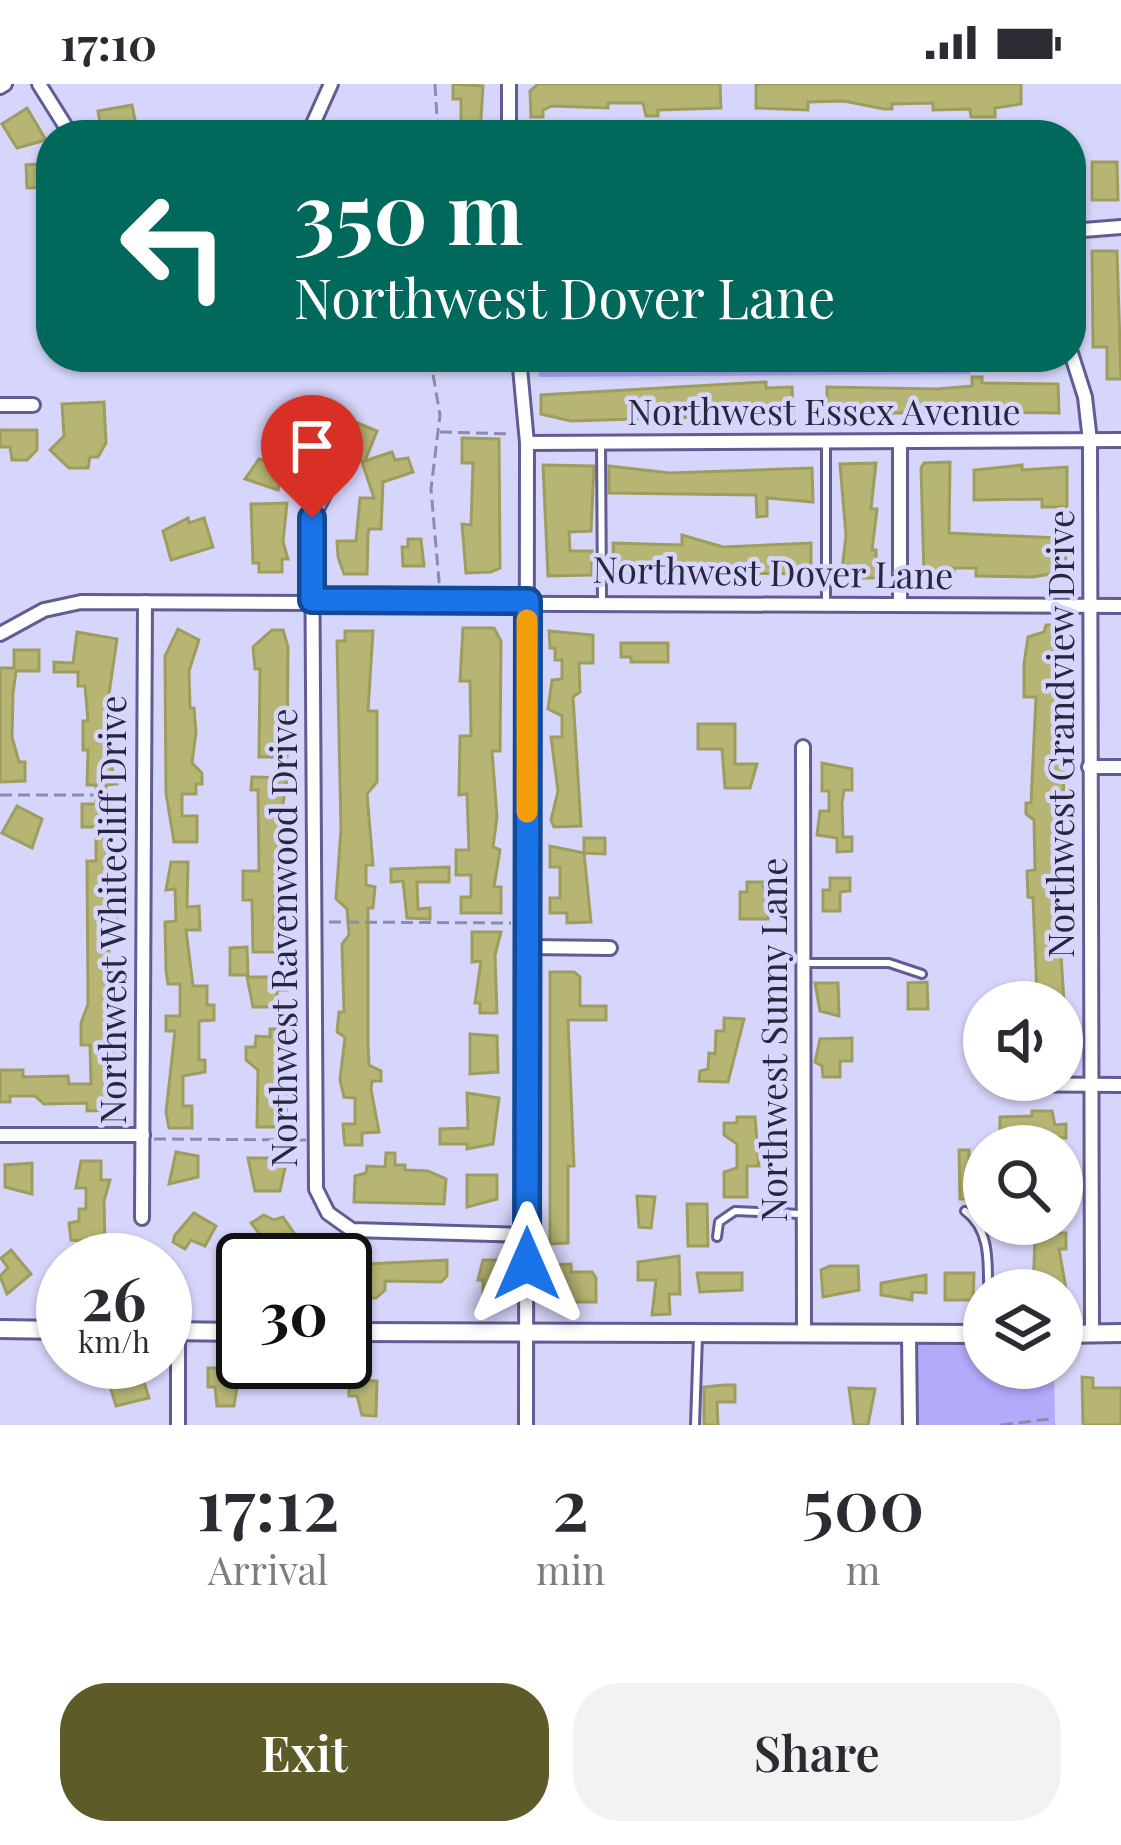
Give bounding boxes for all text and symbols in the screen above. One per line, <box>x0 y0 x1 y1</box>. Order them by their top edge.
text: 17:10 <box>60 12 157 72</box>
text: 350 m <box>294 154 523 266</box>
icon: left <box>96 168 252 324</box>
text: Northwest Dover Lane <box>294 261 835 333</box>
street label: Northwest Essex Avenue <box>627 386 1021 434</box>
pin <box>261 395 363 518</box>
icon: arrive <box>279 413 345 479</box>
street label: Northwest Grandview Drive <box>1035 510 1083 958</box>
street label: Northwest Dover Lane <box>592 544 954 598</box>
street label: Northwest Whitecliff Drive <box>87 695 135 1125</box>
street label: Northwest Ravenwood Drive <box>258 708 306 1168</box>
street label: Northwest Sunny Lane <box>748 858 796 1222</box>
map controls <box>963 981 1083 1389</box>
button: sound <box>963 981 1083 1101</box>
button: search <box>963 1125 1083 1245</box>
position arrow <box>464 1201 590 1327</box>
speed limit sign: 30 <box>216 1233 372 1389</box>
text: 26 <box>81 1256 147 1336</box>
button: layers <box>963 1269 1083 1389</box>
text: km/h <box>78 1321 150 1361</box>
text: 17:12 <box>196 1453 340 1549</box>
text: 2 <box>552 1453 589 1549</box>
text: 500 <box>802 1453 925 1549</box>
text: Arrival <box>208 1543 328 1595</box>
text: min <box>536 1543 605 1595</box>
text: m <box>846 1543 881 1595</box>
button: Exit <box>60 1683 549 1821</box>
button: Share <box>573 1683 1061 1821</box>

